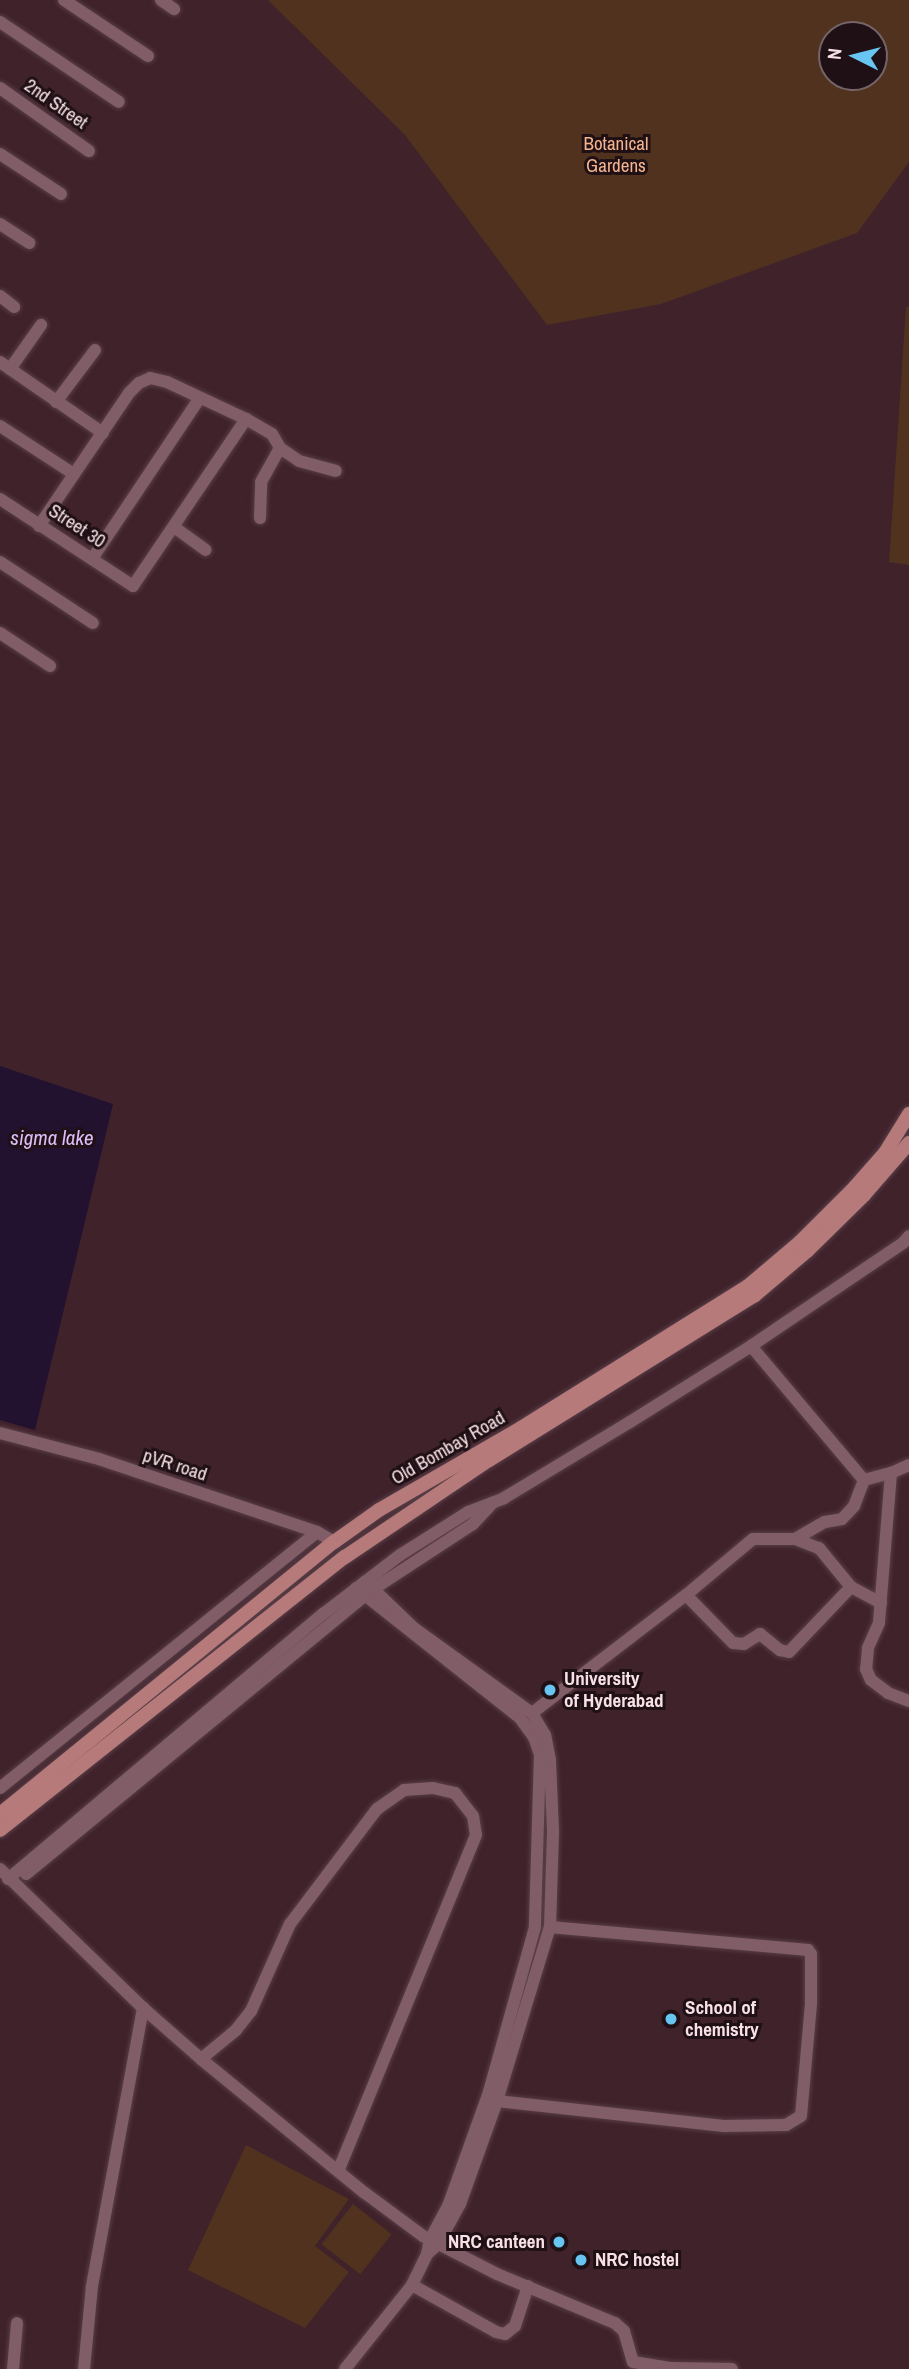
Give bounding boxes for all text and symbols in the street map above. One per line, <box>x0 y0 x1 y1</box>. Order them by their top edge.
north arrow <box>818 21 888 91</box>
text: N <box>821 47 848 61</box>
street label: 2nd Street <box>20 74 92 134</box>
park label: Botanical Gardens <box>584 133 648 177</box>
street label: Street 30 <box>44 499 110 553</box>
water label: sigma lake <box>10 1125 94 1151</box>
street label: Old Bombay Road <box>387 1406 509 1490</box>
street label: pVR road <box>140 1444 210 1486</box>
place label: University of Hyderabad <box>564 1668 664 1712</box>
marker: University of Hyderabad <box>542 1682 558 1698</box>
place label: School of chemistry <box>685 1997 759 2041</box>
marker: School of chemistry <box>663 2011 679 2027</box>
place label: NRC canteen <box>448 2231 545 2253</box>
marker: NRC canteen <box>551 2234 567 2250</box>
place label: NRC hostel <box>595 2249 679 2271</box>
marker: NRC hostel <box>573 2252 589 2268</box>

